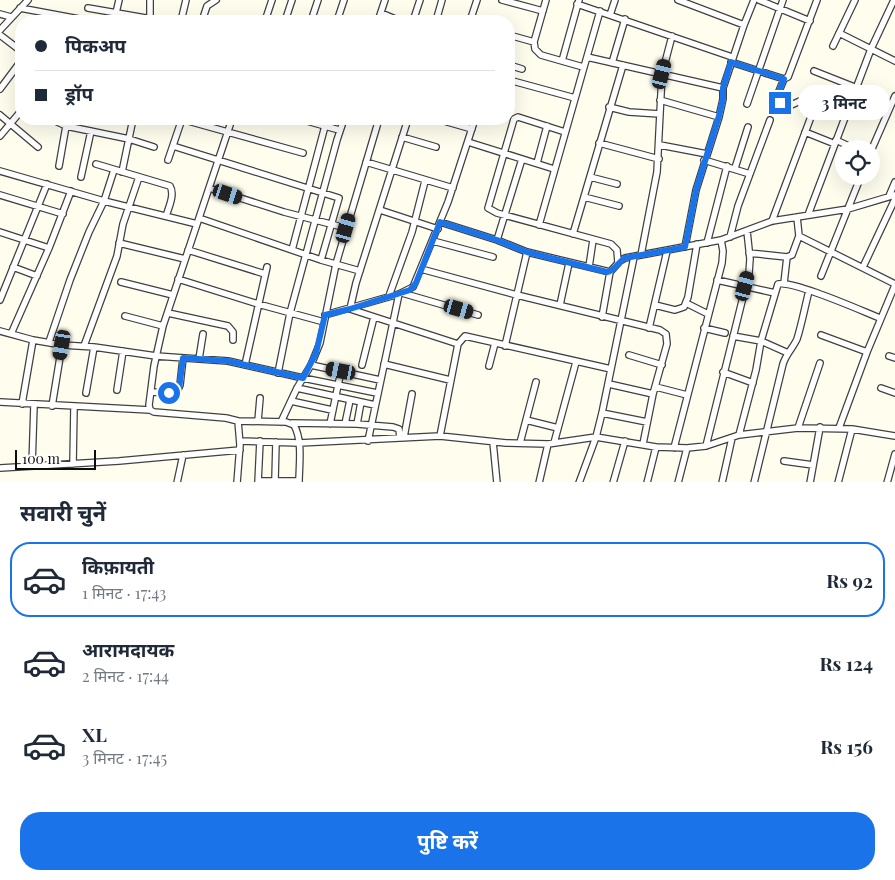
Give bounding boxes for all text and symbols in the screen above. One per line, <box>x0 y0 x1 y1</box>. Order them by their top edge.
text: पिकअप <box>65 32 126 58</box>
car <box>651 58 672 90</box>
text: ड्रॉप <box>65 80 93 106</box>
callout: 3 मिनट <box>798 86 890 120</box>
route end <box>769 92 791 114</box>
text: 3 मिनट <box>821 92 867 113</box>
map controls <box>835 140 880 185</box>
button: locate <box>835 140 880 185</box>
car <box>211 182 244 206</box>
car <box>334 212 357 244</box>
car <box>733 270 756 302</box>
car <box>442 298 475 320</box>
car <box>52 329 71 361</box>
car <box>324 361 357 381</box>
route start <box>158 382 180 404</box>
scale bar <box>15 448 96 471</box>
text: 100 m <box>22 449 60 468</box>
text: सवारी चुनें <box>20 497 106 527</box>
text: किफ़ायती <box>82 553 154 579</box>
icon: car <box>22 557 67 602</box>
text: Rs 92 <box>826 567 873 593</box>
text: 1 मिनट · 17:43 <box>82 582 166 603</box>
text: आरामदायक <box>82 636 174 662</box>
icon: car <box>22 640 67 685</box>
text: Rs 124 <box>819 650 873 676</box>
text: 2 मिनट · 17:44 <box>82 665 169 686</box>
text: XL <box>82 721 107 747</box>
icon: car <box>22 723 67 768</box>
text: Rs 156 <box>820 733 873 759</box>
text: 3 मिनट · 17:45 <box>82 747 167 768</box>
button: पुष्टि करें <box>20 812 875 870</box>

